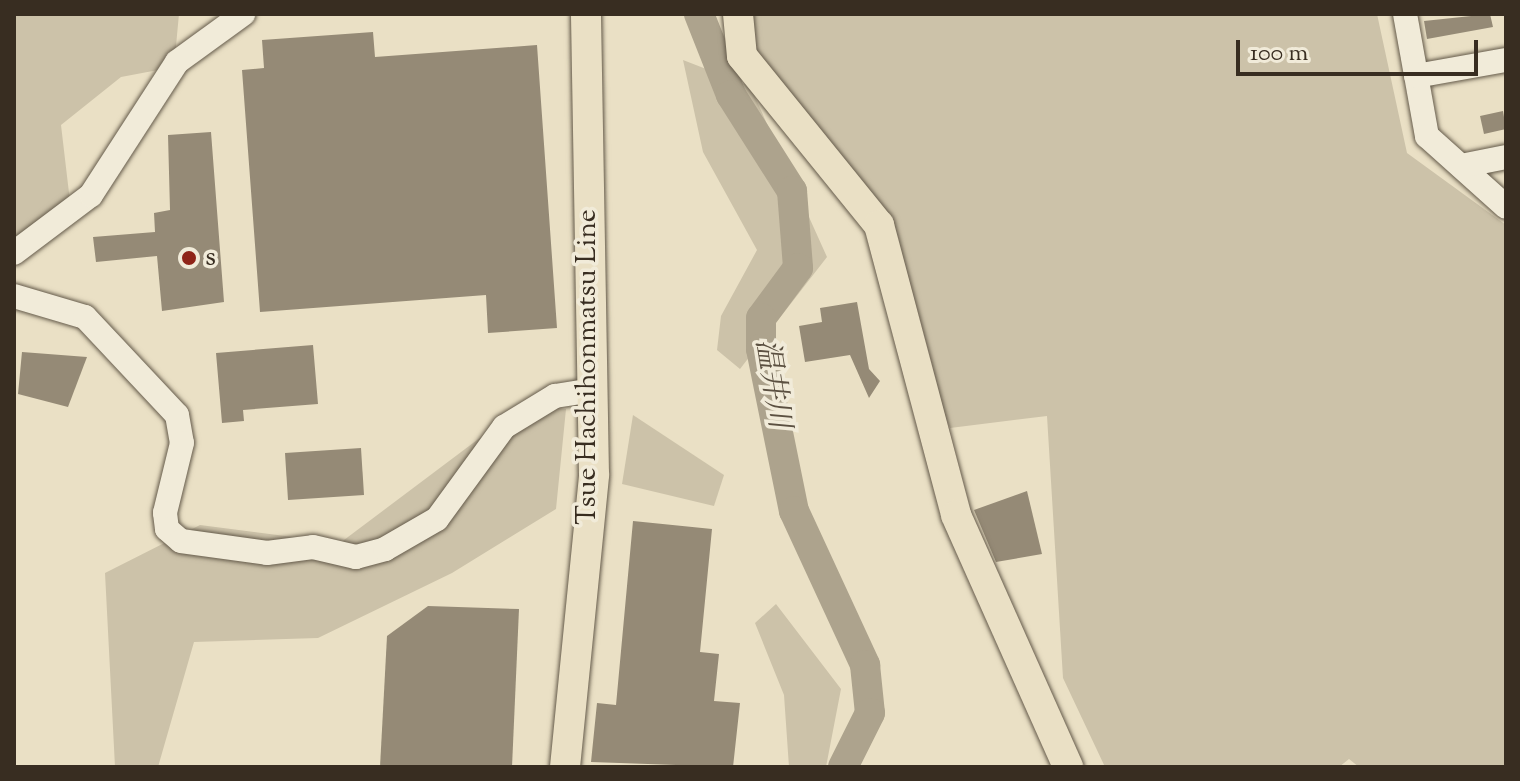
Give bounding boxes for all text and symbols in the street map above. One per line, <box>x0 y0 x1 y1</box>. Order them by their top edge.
scale bar <box>1240 24 1482 74</box>
text: 100 m <box>1250 37 1308 71</box>
street label: Tsue Hachihonmatsu Line <box>571 209 605 525</box>
place label: s <box>205 241 216 275</box>
marker: s <box>180 249 198 267</box>
water label: 温井川 <box>746 337 796 431</box>

